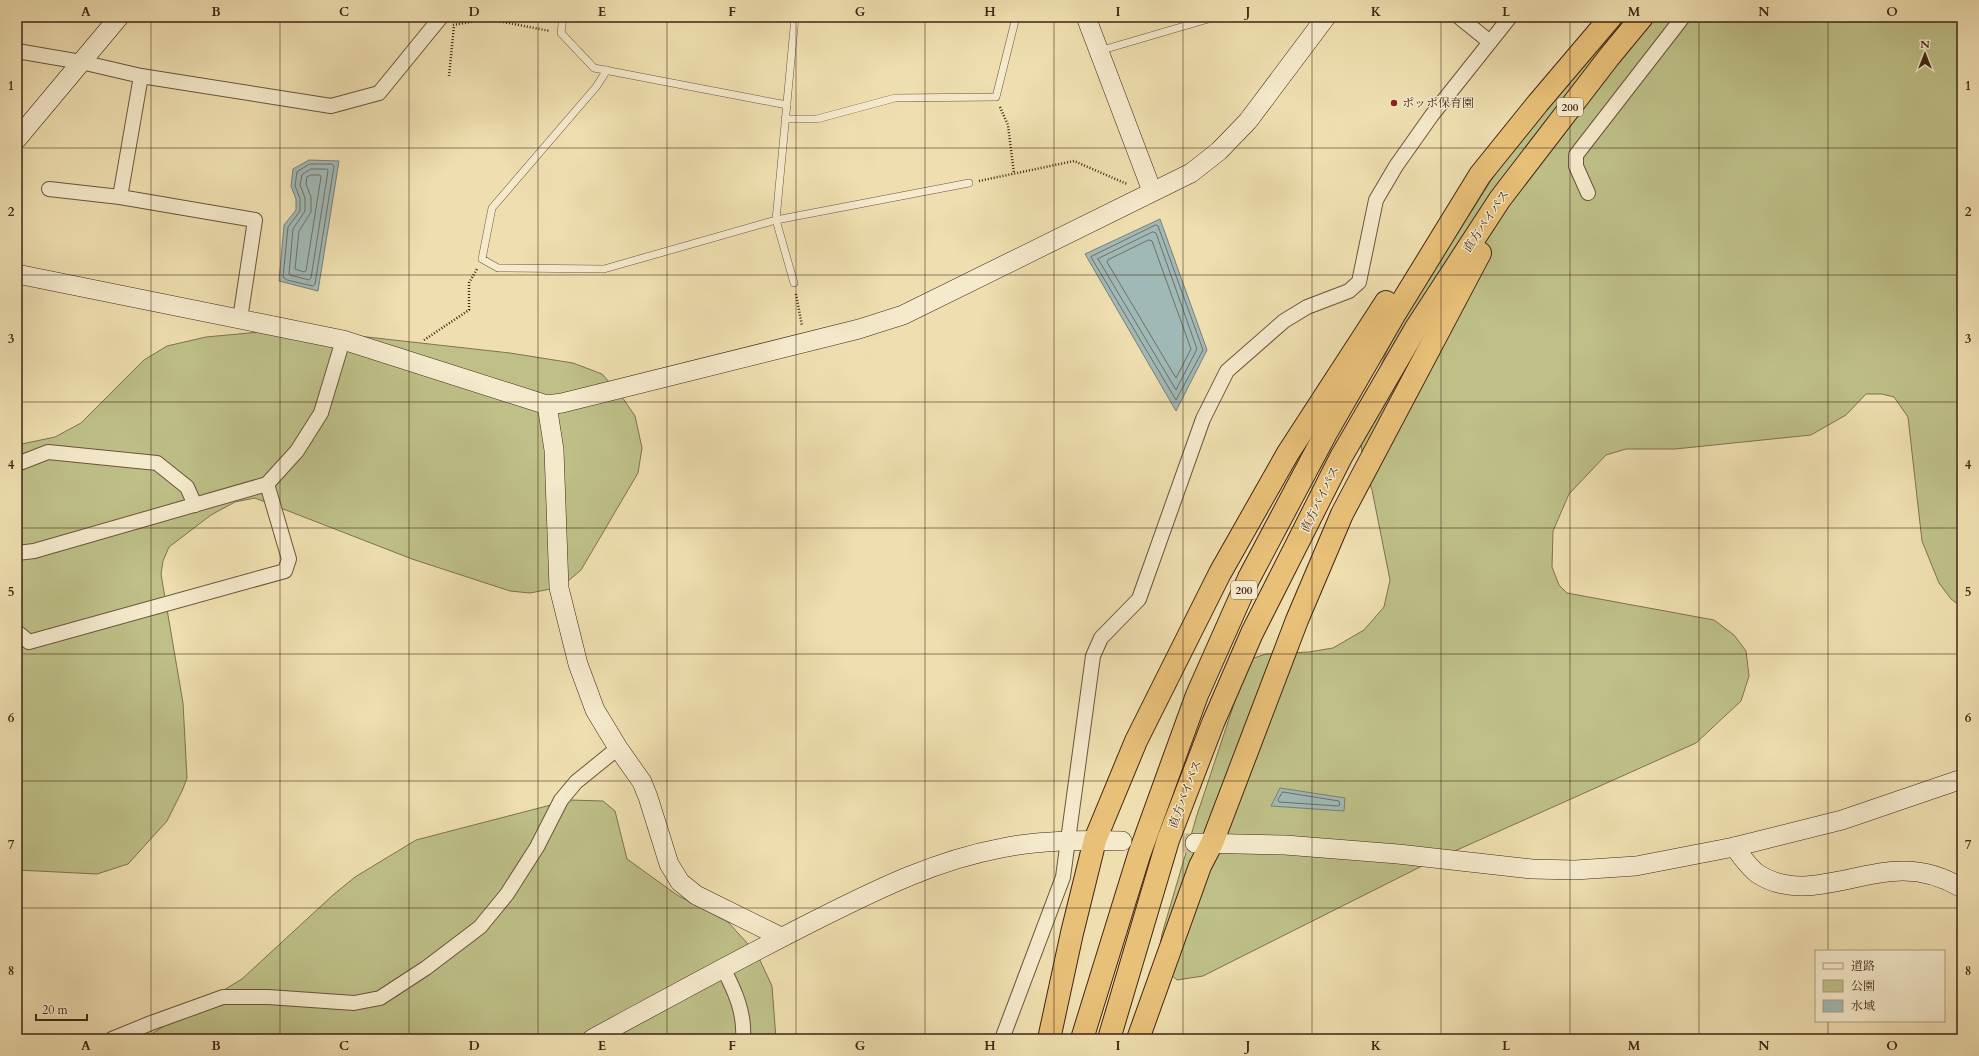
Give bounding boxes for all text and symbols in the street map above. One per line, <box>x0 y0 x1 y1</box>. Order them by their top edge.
text: A <box>81 3 91 21</box>
text: B <box>211 3 221 21</box>
text: C <box>339 3 349 21</box>
text: D <box>468 3 480 21</box>
text: E <box>598 3 606 21</box>
text: F <box>728 3 736 21</box>
text: G <box>855 3 866 21</box>
text: H <box>984 3 996 21</box>
text: I <box>1115 3 1121 21</box>
text: J <box>1244 3 1251 21</box>
text: K <box>1371 3 1382 21</box>
text: L <box>1502 3 1511 21</box>
text: M <box>1628 3 1641 21</box>
text: N <box>1758 3 1770 21</box>
text: O <box>1886 3 1898 21</box>
north arrow <box>1905 34 1945 74</box>
text: N <box>1920 37 1930 52</box>
text: 1 <box>8 77 14 95</box>
text: 1 <box>1965 77 1971 95</box>
place label: ポッポ保育園 <box>1402 95 1474 111</box>
marker: ポッポ保育園 <box>1389 98 1399 108</box>
road number: 200 <box>1557 98 1583 116</box>
street label: 直方バイパス <box>1459 187 1513 255</box>
text: 2 <box>8 203 15 221</box>
text: 2 <box>1965 203 1972 221</box>
text: 3 <box>8 330 15 348</box>
text: 3 <box>1965 330 1972 348</box>
text: 4 <box>8 456 15 474</box>
text: 4 <box>1965 456 1972 474</box>
street label: 直方バイパス <box>1297 463 1343 535</box>
road number: 200 <box>1231 581 1257 599</box>
text: 5 <box>8 583 14 601</box>
text: 5 <box>1965 583 1971 601</box>
text: 6 <box>8 709 15 727</box>
text: 6 <box>1965 709 1972 727</box>
street label: 直方バイパス <box>1165 758 1205 830</box>
text: 7 <box>8 836 15 854</box>
text: 7 <box>1965 836 1972 854</box>
legend <box>1815 950 1945 1022</box>
text: 道路 <box>1851 958 1875 974</box>
text: 8 <box>8 962 14 980</box>
text: 8 <box>1965 962 1971 980</box>
text: 公園 <box>1851 978 1875 994</box>
scale bar <box>36 996 87 1022</box>
text: 水域 <box>1851 998 1875 1014</box>
text: 20 m <box>42 1002 69 1018</box>
text: A <box>81 1037 91 1055</box>
text: B <box>211 1037 221 1055</box>
text: C <box>339 1037 349 1055</box>
text: D <box>468 1037 480 1055</box>
text: E <box>598 1037 606 1055</box>
text: F <box>728 1037 736 1055</box>
text: G <box>855 1037 866 1055</box>
text: H <box>984 1037 996 1055</box>
text: I <box>1115 1037 1121 1055</box>
text: J <box>1244 1037 1251 1055</box>
text: K <box>1371 1037 1382 1055</box>
text: L <box>1502 1037 1511 1055</box>
text: M <box>1628 1037 1641 1055</box>
text: N <box>1758 1037 1770 1055</box>
text: O <box>1886 1037 1898 1055</box>

